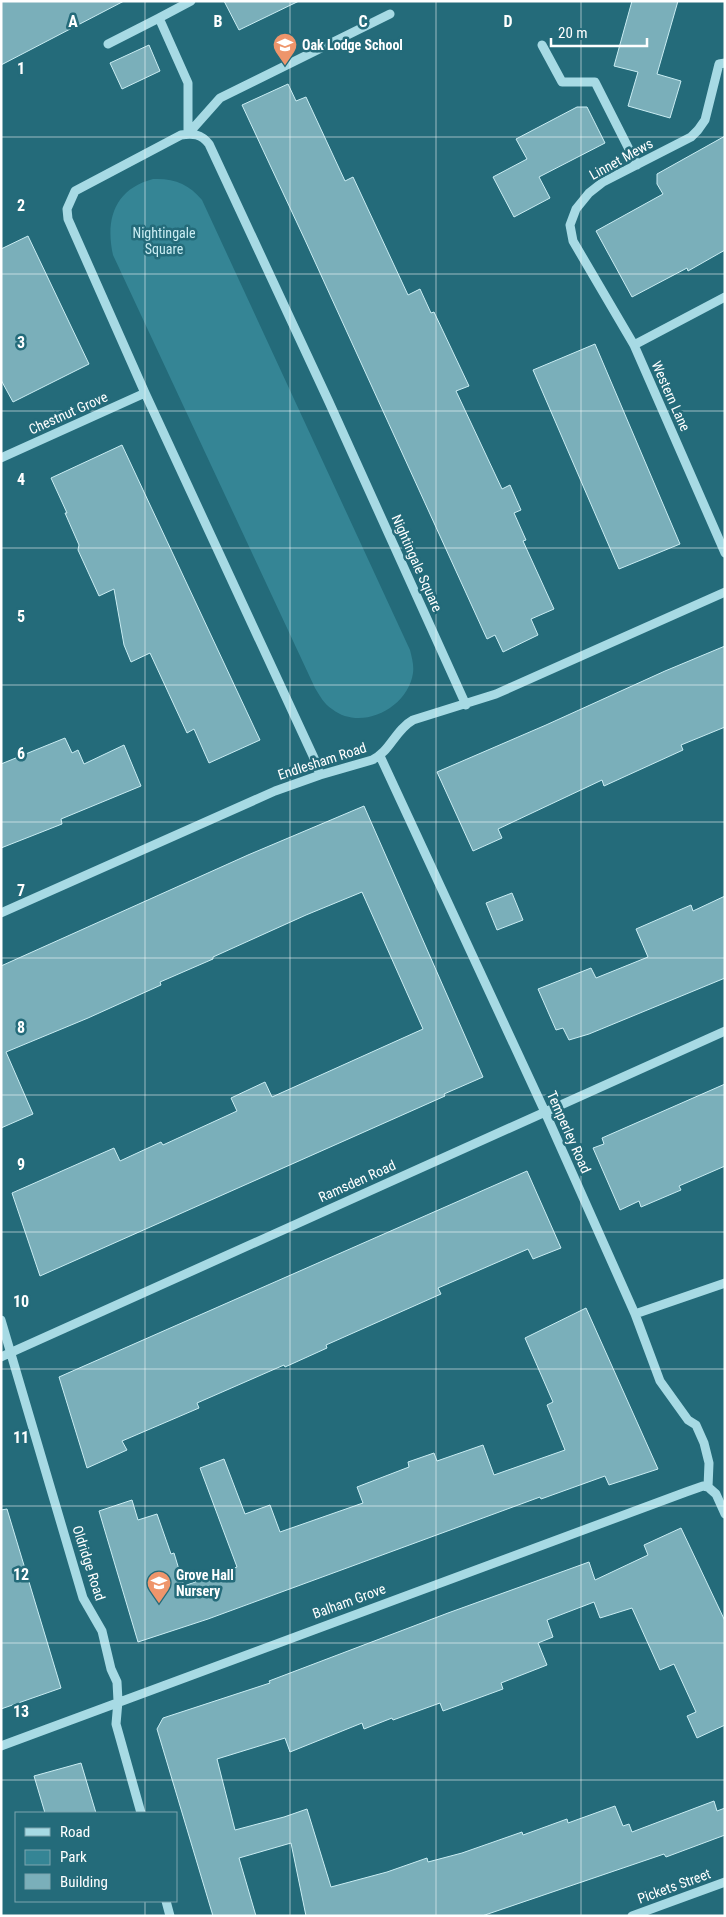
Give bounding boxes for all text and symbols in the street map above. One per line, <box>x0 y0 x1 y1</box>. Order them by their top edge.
text: A <box>68 12 78 31</box>
text: B <box>214 12 223 31</box>
text: C <box>358 12 368 31</box>
text: D <box>503 12 513 31</box>
scale bar <box>551 15 647 47</box>
text: 20 m <box>558 24 588 42</box>
school or university icon: Oak Lodge School <box>272 32 298 66</box>
place label: Oak Lodge School <box>302 37 403 53</box>
text: 1 <box>17 59 25 78</box>
street label: Linnet Mews <box>587 135 655 183</box>
text: 2 <box>17 196 25 215</box>
park label: Nightingale Square <box>132 225 196 257</box>
text: 3 <box>17 333 25 352</box>
street label: Western Lane <box>648 358 694 434</box>
street label: Chestnut Grove <box>26 388 110 437</box>
text: 4 <box>17 470 25 489</box>
street label: Nightingale Square <box>388 512 446 614</box>
text: 5 <box>17 607 25 626</box>
street label: Endlesham Road <box>276 739 368 783</box>
text: 6 <box>17 744 25 763</box>
text: 7 <box>17 881 25 900</box>
text: 8 <box>17 1018 25 1037</box>
street label: Temperley Road <box>544 1088 594 1176</box>
text: 9 <box>17 1155 25 1174</box>
street label: Ramsden Road <box>316 1157 398 1205</box>
text: 10 <box>13 1292 29 1311</box>
text: 11 <box>13 1428 29 1447</box>
street label: Oldridge Road <box>69 1524 109 1602</box>
text: 12 <box>13 1565 29 1584</box>
place label: Grove Hall Nursery <box>176 1567 234 1599</box>
school or university icon: Grove Hall Nursery <box>146 1570 172 1604</box>
street label: Balham Grove <box>310 1580 388 1622</box>
text: 13 <box>13 1702 29 1721</box>
legend <box>15 1812 178 1902</box>
text: Road <box>60 1823 90 1841</box>
text: Park <box>60 1848 87 1866</box>
street label: Pickets Street <box>635 1865 713 1907</box>
text: Building <box>60 1873 108 1891</box>

